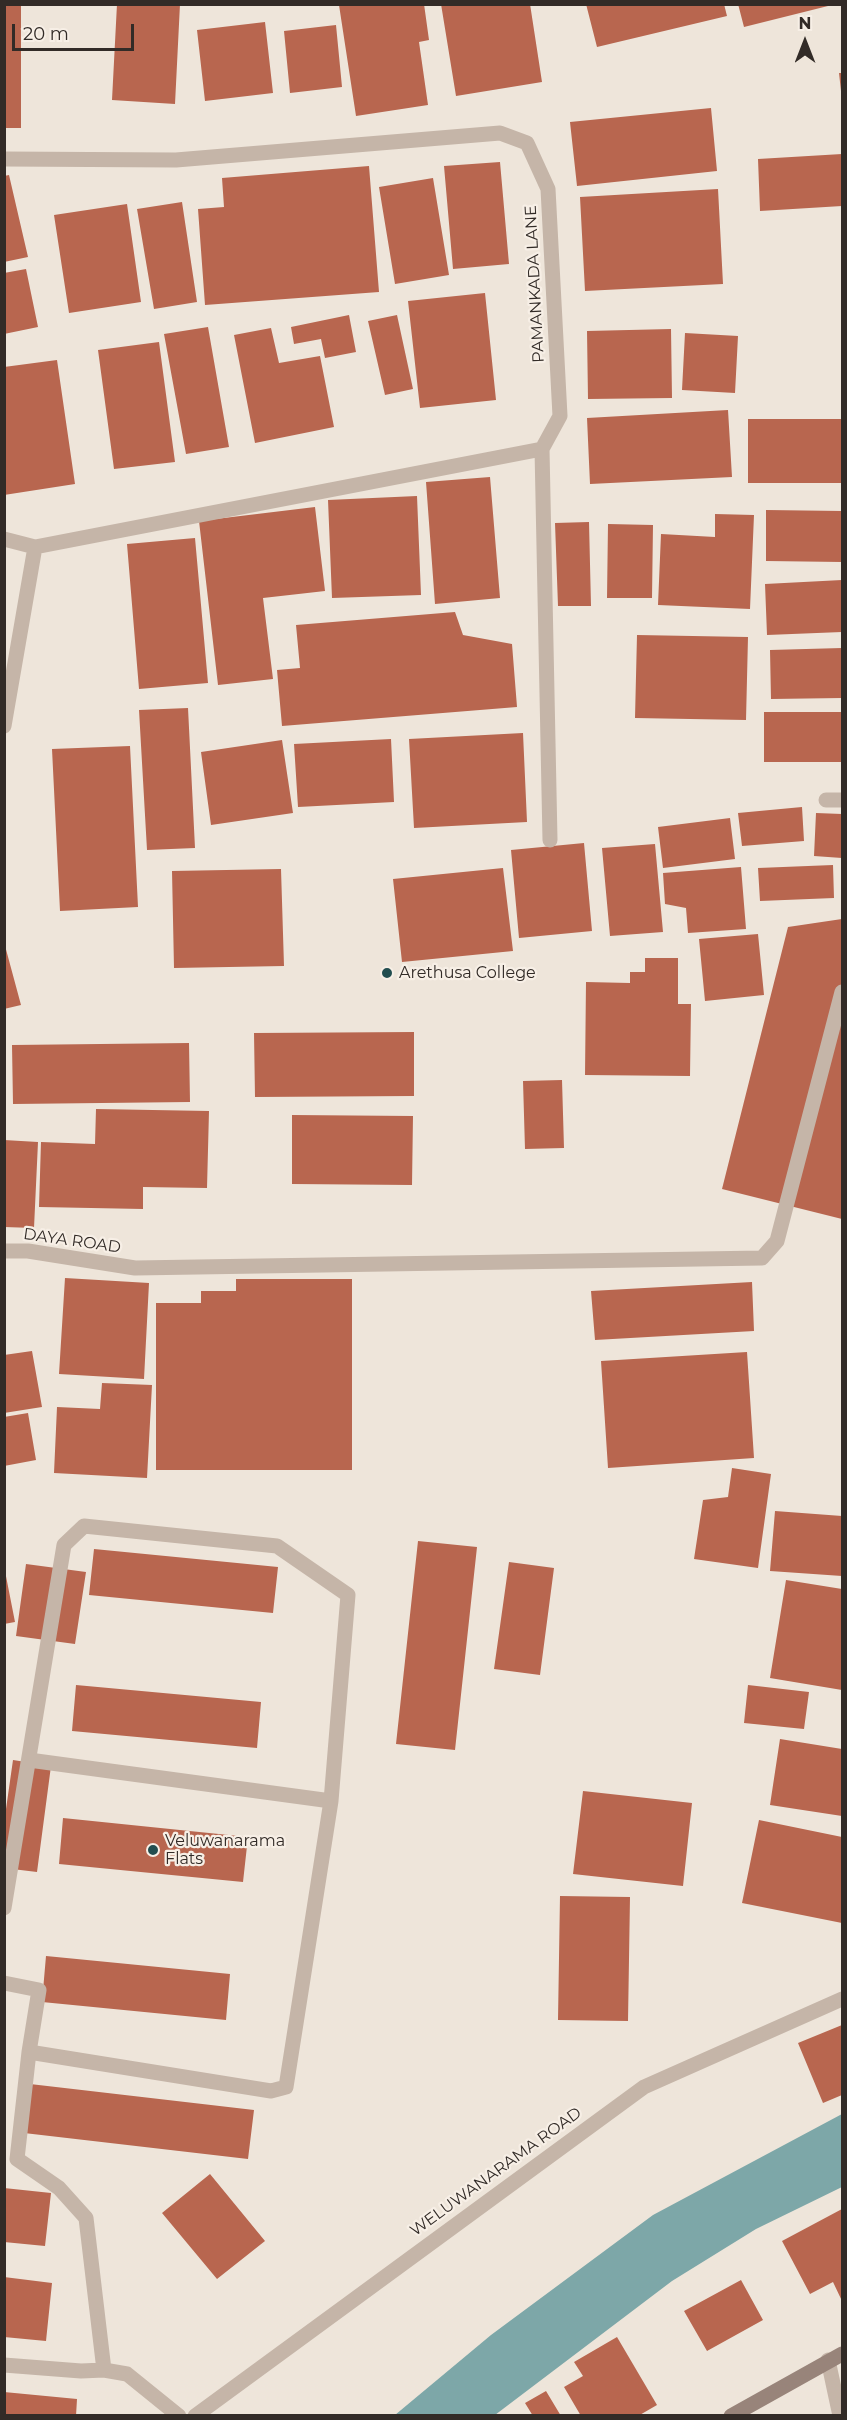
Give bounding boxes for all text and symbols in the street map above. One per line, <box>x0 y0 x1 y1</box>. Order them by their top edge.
scale bar <box>15 12 136 50</box>
north arrow <box>775 12 835 72</box>
text: N <box>799 14 811 33</box>
text: 20 m <box>23 23 69 45</box>
street label: PAMANKADA LANE <box>521 205 549 363</box>
place label: Arethusa College <box>399 963 536 983</box>
marker: Arethusa College <box>380 966 394 980</box>
street label: DAYA ROAD <box>22 1225 122 1257</box>
place label: Veluwanarama Flats <box>165 1831 285 1869</box>
marker: Veluwanarama Flats <box>146 1843 160 1857</box>
street label: WELUWANARAMA ROAD <box>407 2103 585 2241</box>

